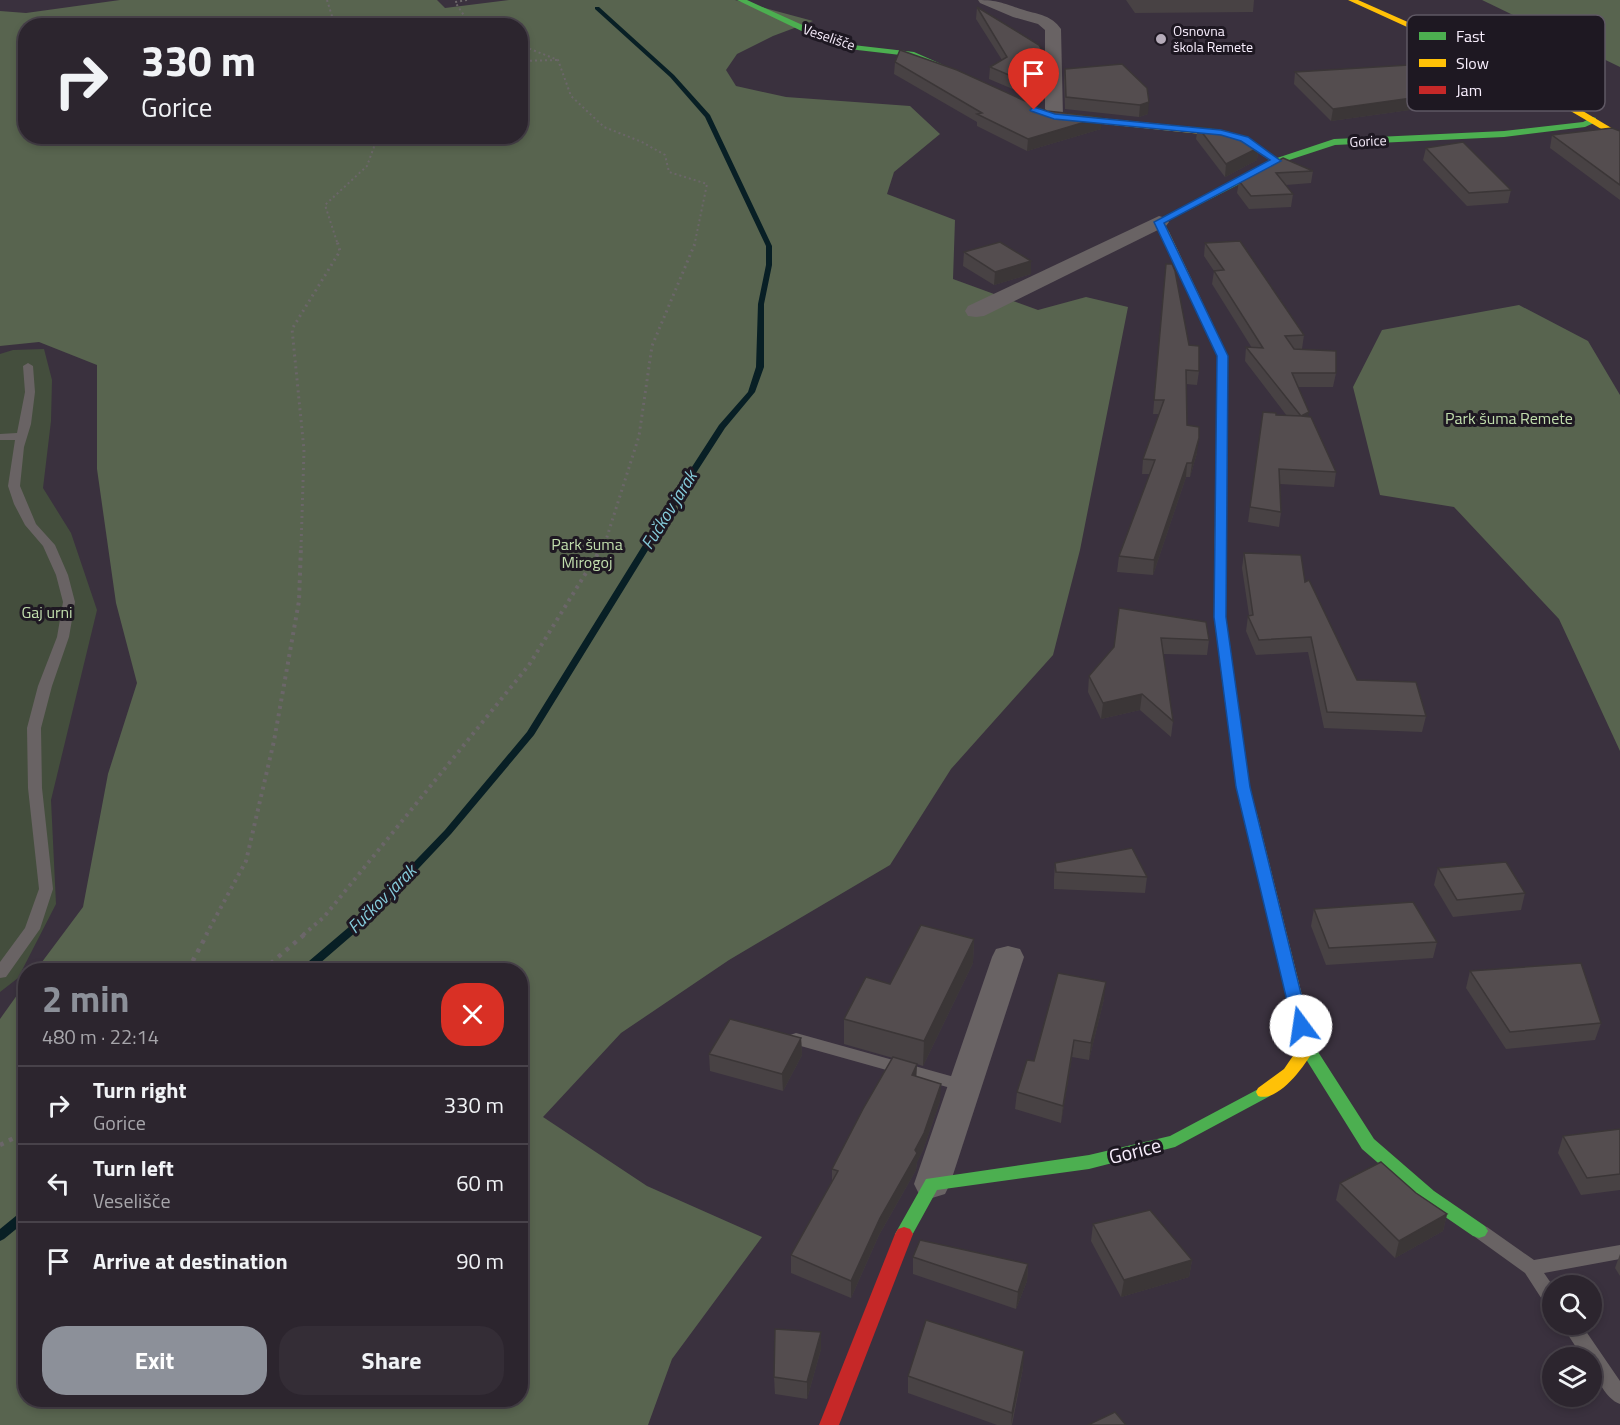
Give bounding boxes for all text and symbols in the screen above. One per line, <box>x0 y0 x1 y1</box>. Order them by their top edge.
legend <box>1407 15 1605 111</box>
street label: Veselišče <box>800 18 858 55</box>
place label: Osnovna škola Remete <box>1173 20 1253 57</box>
text: Fast <box>1456 24 1485 48</box>
text: 330 m <box>141 28 256 92</box>
marker: Osnovna škola Remete <box>1154 32 1168 46</box>
icon: right <box>42 42 120 120</box>
pin <box>1008 48 1059 110</box>
text: Slow <box>1456 51 1489 75</box>
icon: arrive <box>1017 57 1050 90</box>
text: Jam <box>1456 78 1482 102</box>
text: Gorice <box>141 86 212 127</box>
street label: Gorice <box>1349 129 1387 152</box>
park label: Park šuma Remete <box>1445 406 1573 430</box>
water label: Fučkov jarak <box>634 463 705 554</box>
park label: Park šuma Mirogoj <box>551 532 623 574</box>
park label: Gaj urni <box>21 600 73 624</box>
water label: Fučkov jarak <box>341 856 424 939</box>
text: 2 min <box>42 971 129 1026</box>
button: close <box>441 983 504 1046</box>
position arrow <box>1269 994 1333 1058</box>
text: 480 m · 22:14 <box>42 1021 159 1052</box>
text: Turn right <box>93 1073 187 1107</box>
text: 330 m <box>444 1088 504 1122</box>
icon: right <box>42 1089 75 1122</box>
text: Gorice <box>93 1107 146 1138</box>
street label: Gorice <box>1105 1129 1164 1172</box>
text: Turn left <box>93 1151 174 1185</box>
text: 60 m <box>456 1166 504 1200</box>
icon: left <box>42 1167 75 1200</box>
text: Veselišče <box>93 1185 171 1216</box>
text: Arrive at destination <box>93 1244 288 1278</box>
text: 90 m <box>456 1244 504 1278</box>
icon: arrive <box>42 1245 75 1278</box>
map controls <box>1542 1275 1602 1407</box>
button: search <box>1542 1275 1602 1335</box>
button: Exit <box>42 1326 267 1395</box>
button: Share <box>279 1326 504 1395</box>
button: layers <box>1542 1347 1602 1407</box>

